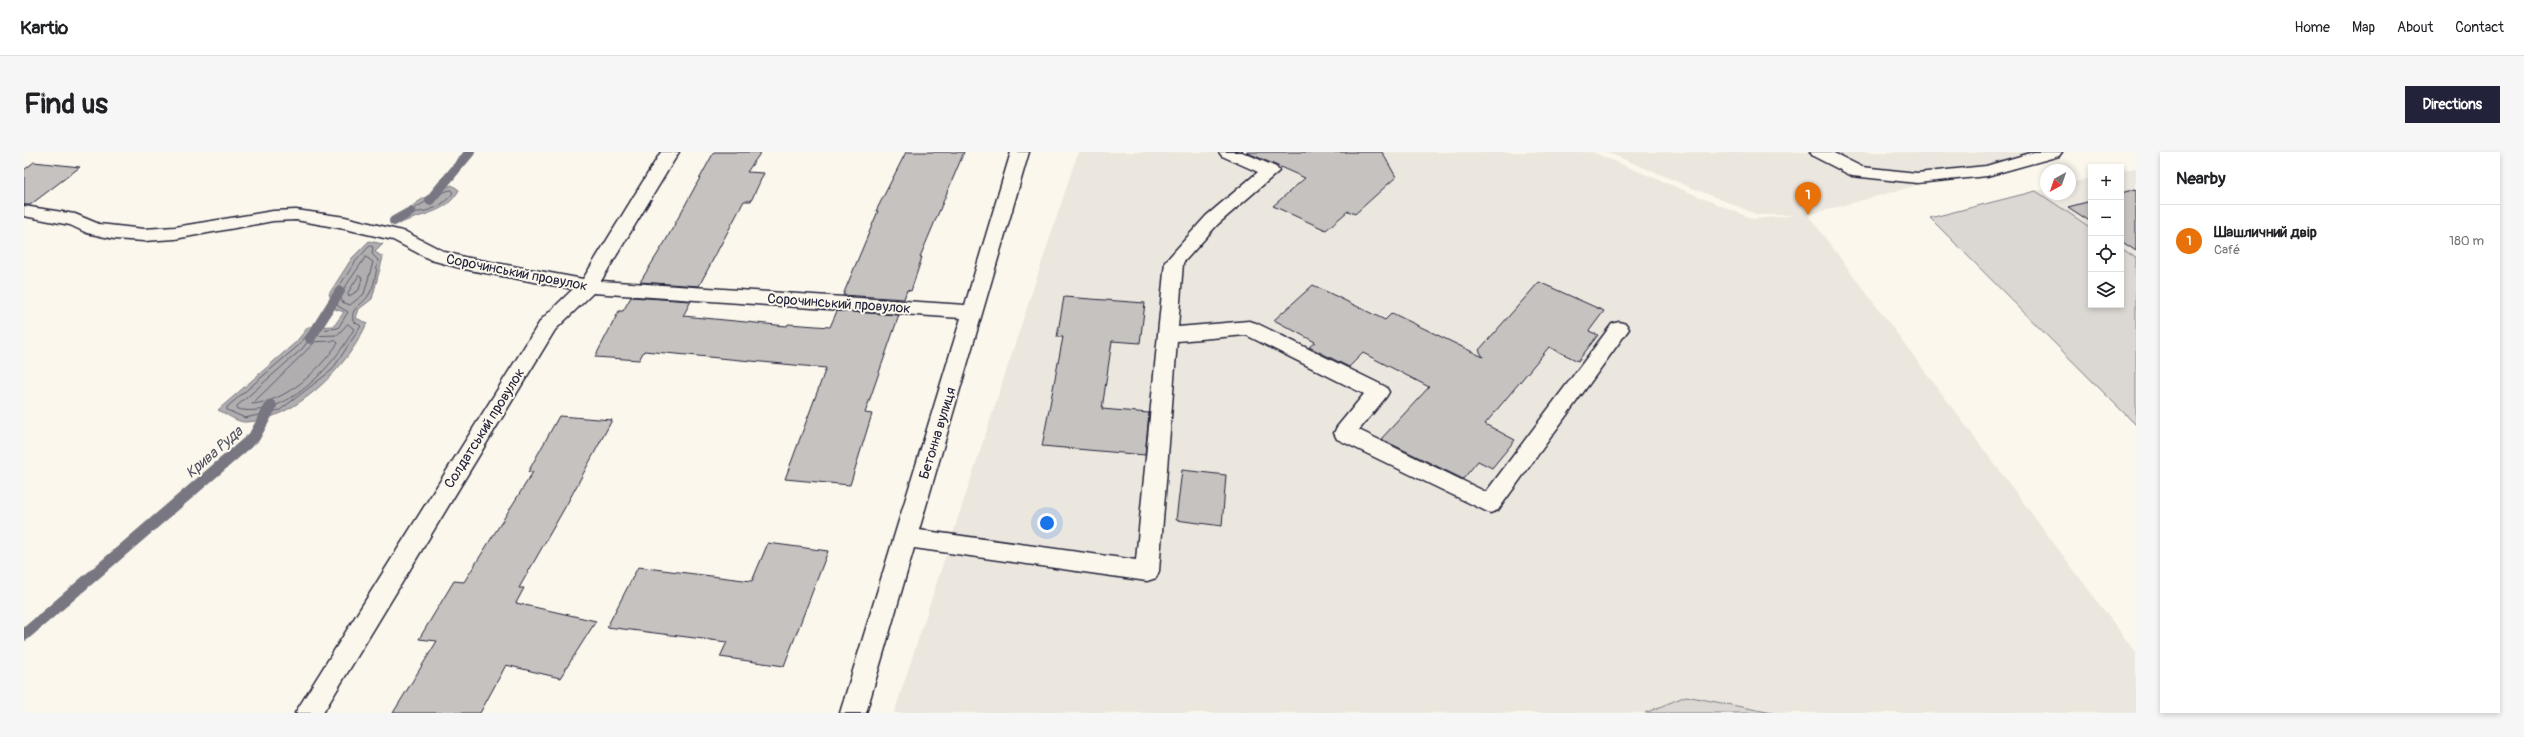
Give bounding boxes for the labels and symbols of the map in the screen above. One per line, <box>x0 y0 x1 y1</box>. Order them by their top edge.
north arrow <box>2040 164 2076 200</box>
pin: 1 <box>1795 182 1821 215</box>
street label: Сорочинський провулок <box>445 250 589 295</box>
street label: Сорочинський провулок <box>767 290 911 317</box>
street label: Солдатський провулок <box>441 365 528 491</box>
street label: Бетонна вулиця <box>915 385 960 481</box>
water label: Крива Руда <box>182 422 248 482</box>
your location <box>1037 513 1057 533</box>

